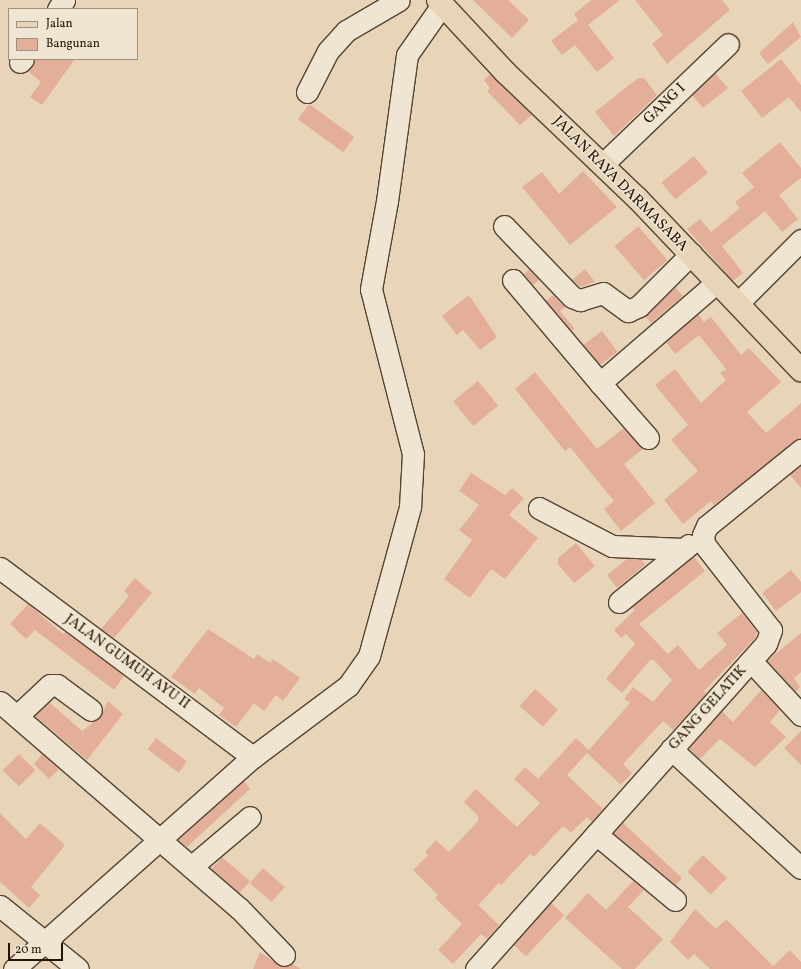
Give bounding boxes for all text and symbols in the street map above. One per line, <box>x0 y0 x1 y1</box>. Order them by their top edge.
legend <box>8 8 138 60</box>
text: Jalan <box>46 16 73 32</box>
text: Bangunan <box>46 36 100 52</box>
street label: GANG I <box>640 80 690 128</box>
street label: JALAN RAYA DARMASABA <box>548 112 692 256</box>
street label: JALAN GUMUH AYU II <box>61 610 193 714</box>
street label: GANG GELATIK <box>665 662 751 754</box>
scale bar <box>10 935 65 961</box>
text: 20 m <box>15 942 42 958</box>

